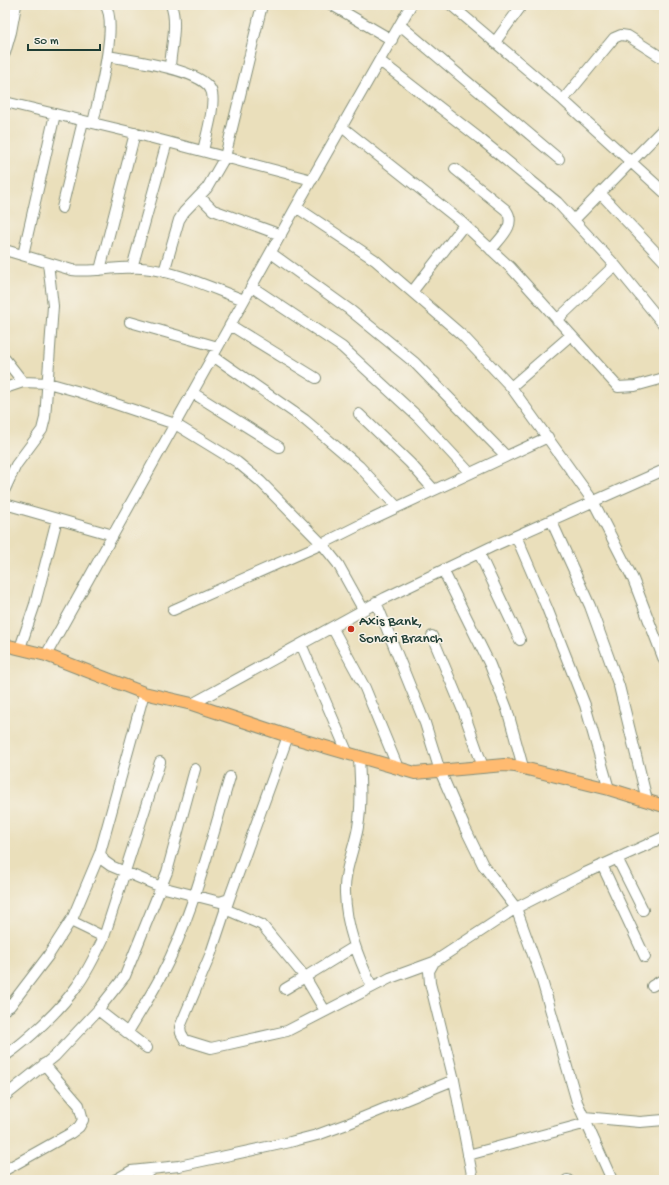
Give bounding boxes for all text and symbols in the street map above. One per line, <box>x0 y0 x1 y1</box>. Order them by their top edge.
scale bar <box>28 26 100 52</box>
text: 50 m <box>34 35 59 49</box>
place label: Axis Bank, Sonari Branch <box>359 613 443 648</box>
marker: Axis Bank, Sonari Branch <box>346 624 356 634</box>

